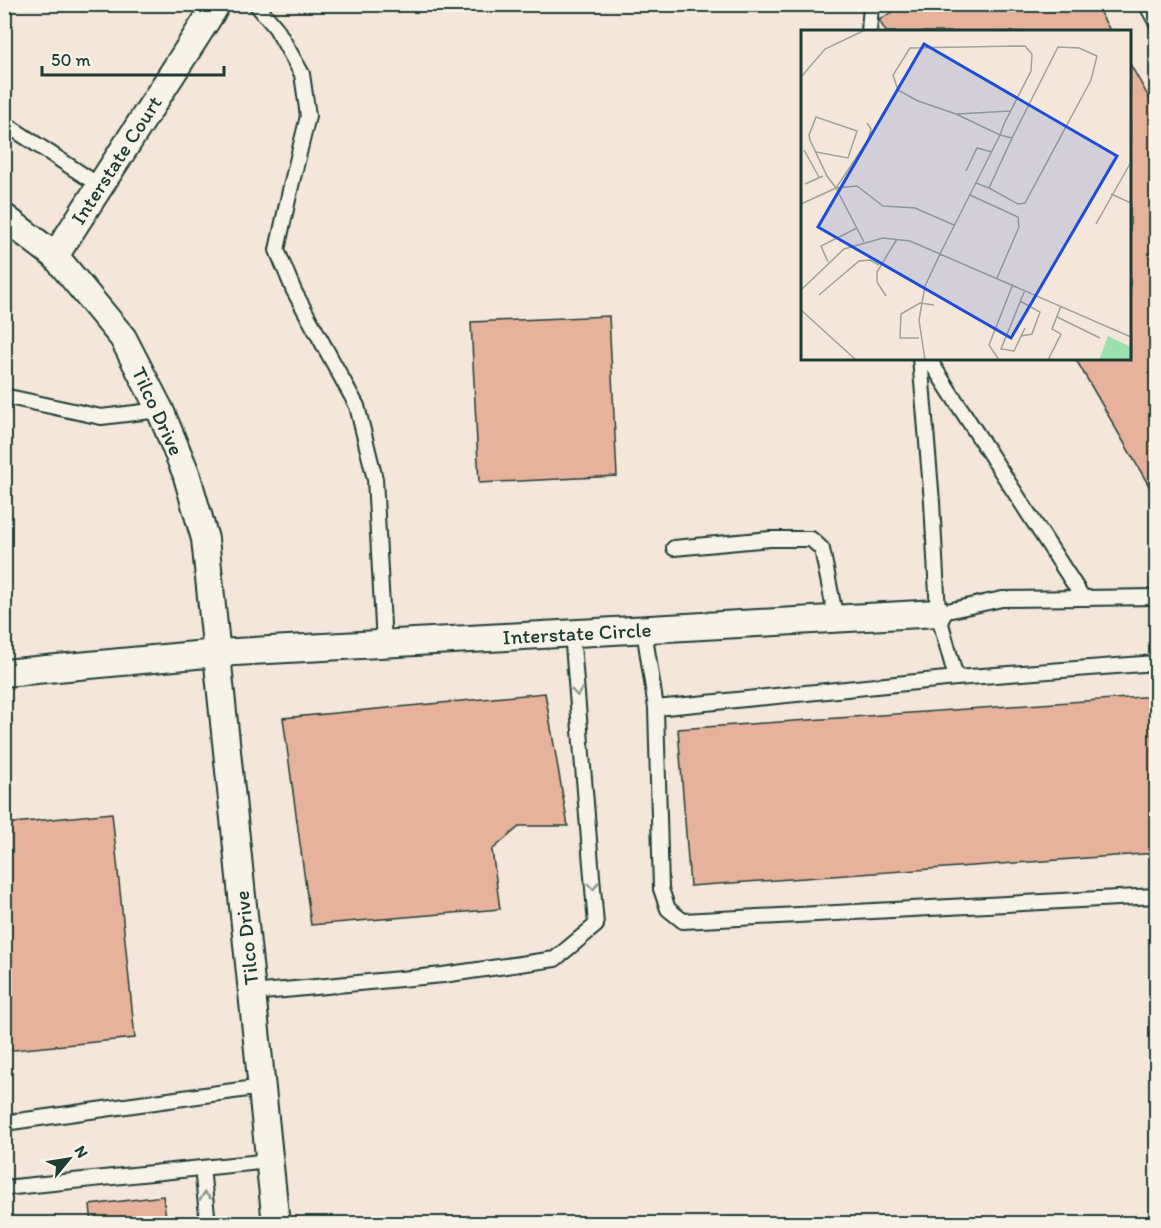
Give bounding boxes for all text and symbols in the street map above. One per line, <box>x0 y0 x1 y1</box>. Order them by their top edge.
inset map <box>801 30 1131 360</box>
scale bar <box>42 39 224 77</box>
text: 50 m <box>51 49 91 71</box>
street label: Interstate Court <box>65 91 167 229</box>
street label: Tilco Drive <box>127 363 189 459</box>
street label: Interstate Circle <box>502 617 652 649</box>
one-way arrow <box>570 687 583 696</box>
one-way arrow <box>586 881 599 891</box>
street label: Tilco Drive <box>229 890 263 986</box>
north arrow <box>39 1129 99 1189</box>
text: N <box>71 1142 92 1161</box>
one-way arrow <box>199 1191 212 1200</box>

